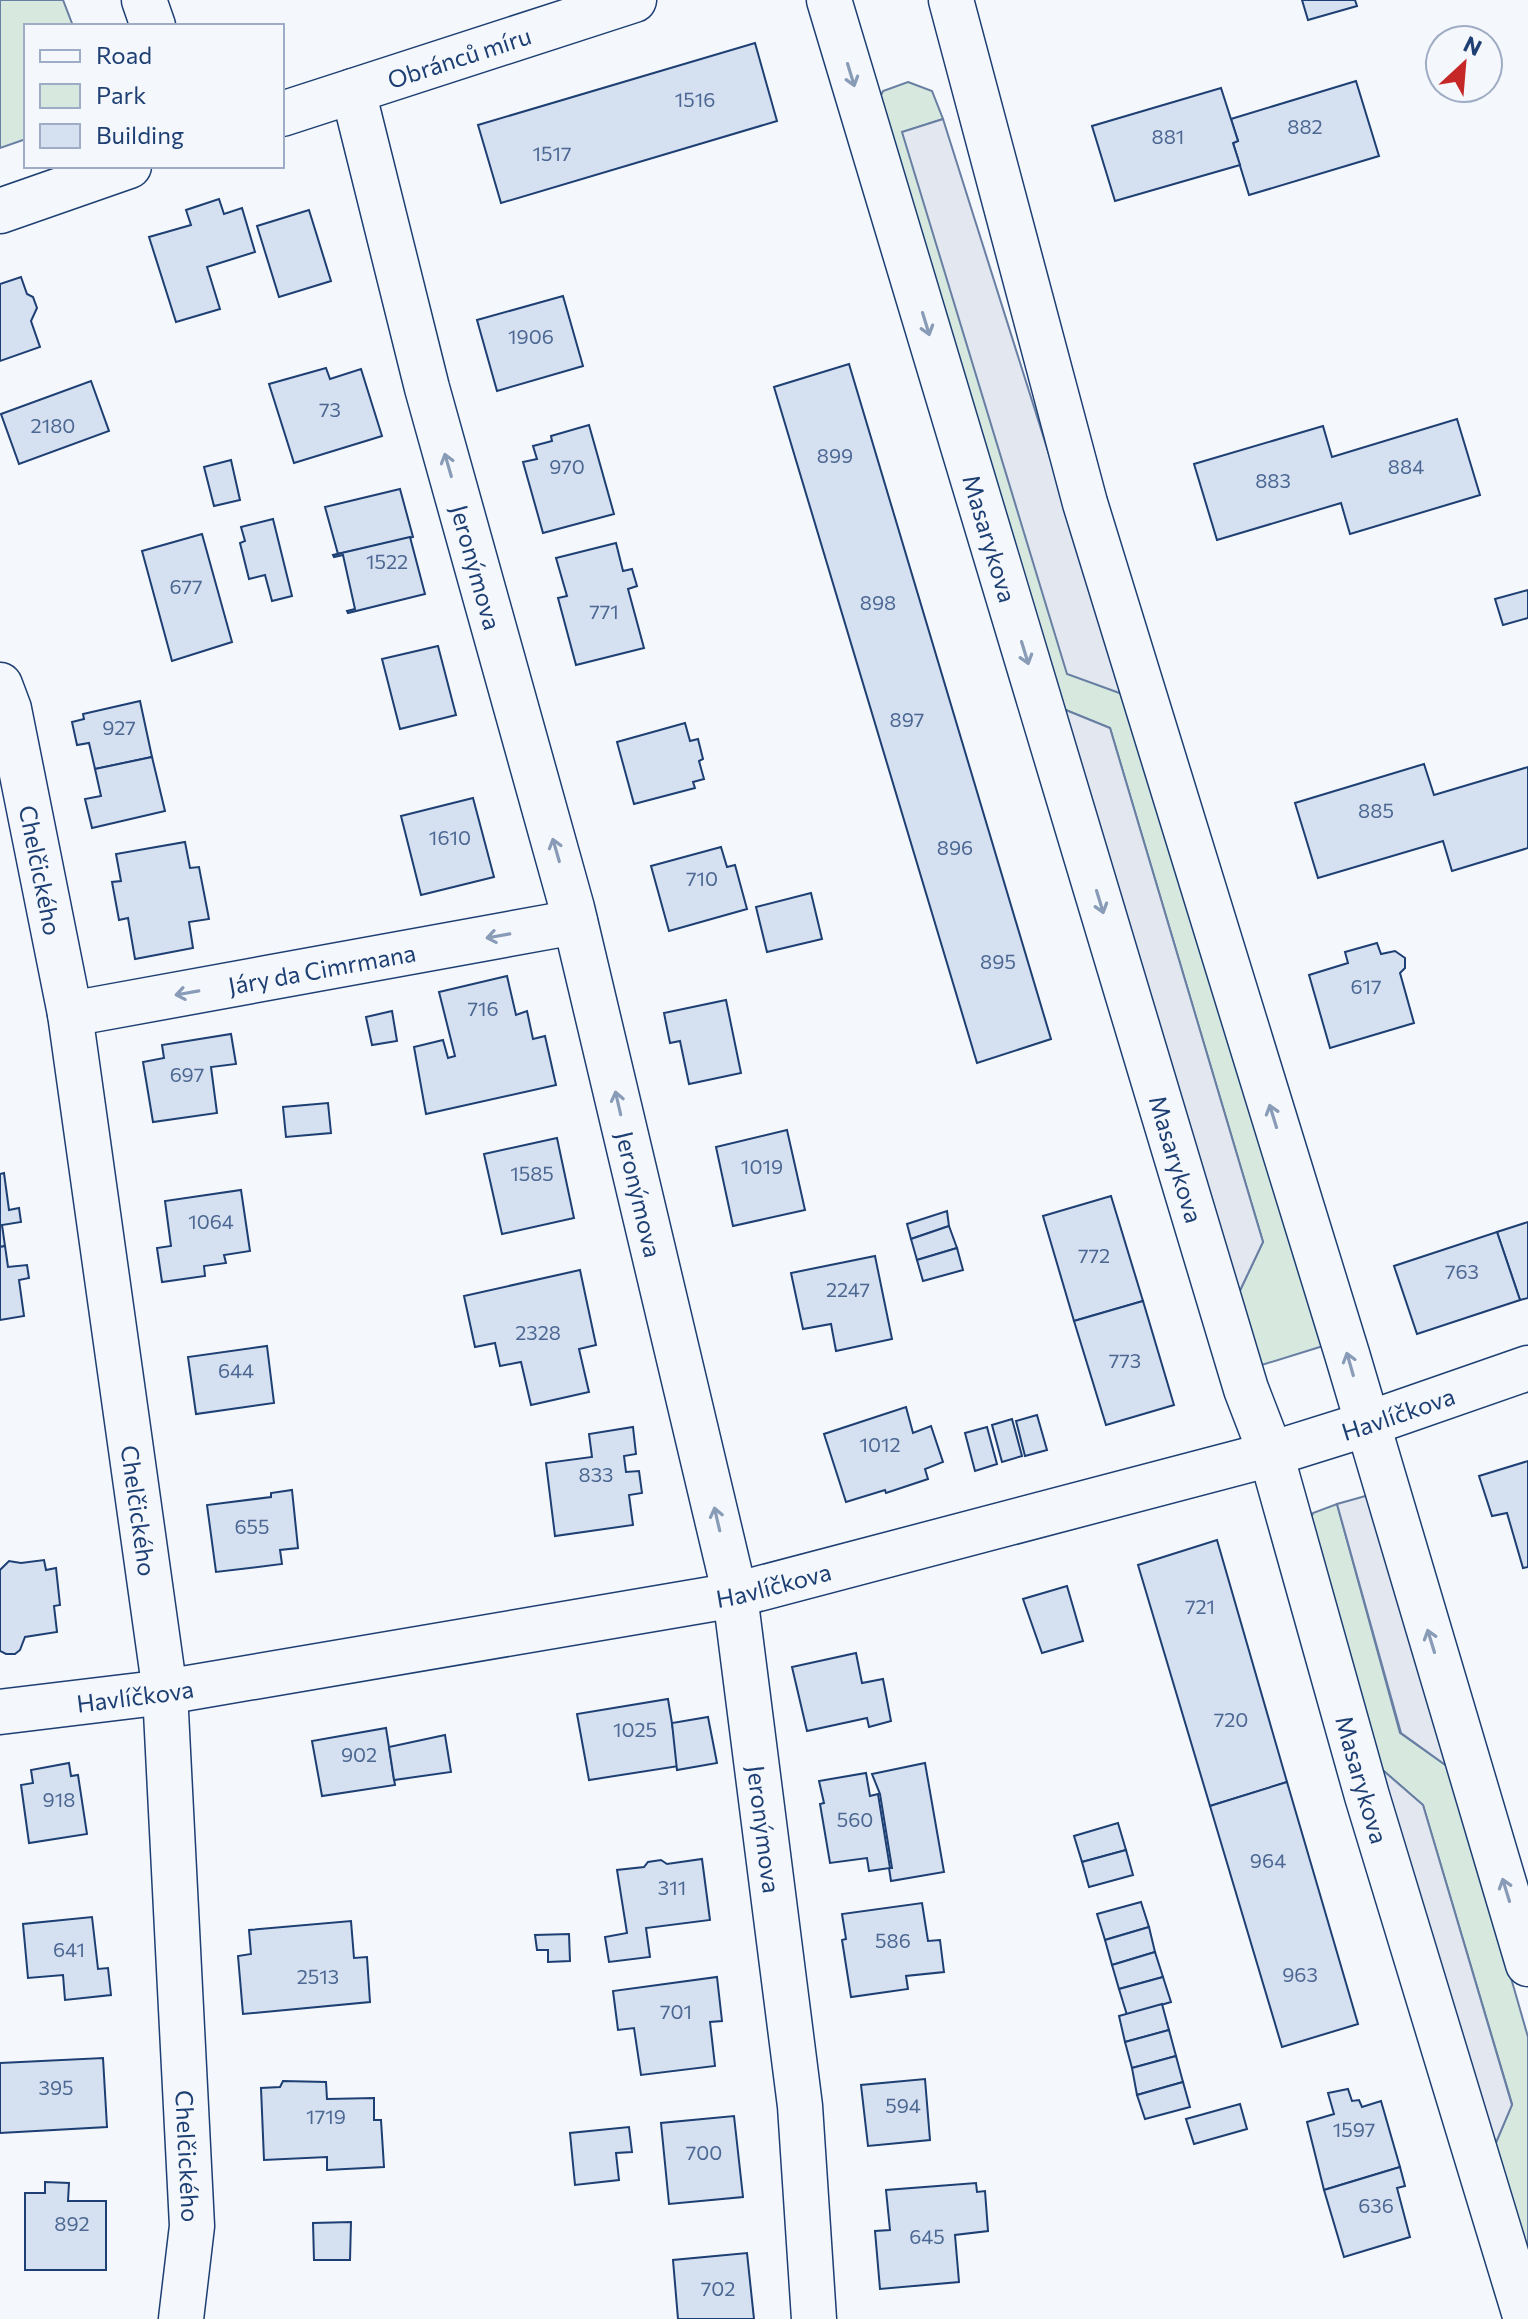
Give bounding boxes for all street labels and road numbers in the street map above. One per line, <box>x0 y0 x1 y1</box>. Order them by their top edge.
street label: Obránců míru <box>383 20 534 94</box>
street label: Masarykova <box>958 471 1023 606</box>
street label: Jeronýmova <box>446 501 508 633</box>
street label: Chelčického <box>14 803 68 938</box>
street label: Járy da Cimrmana <box>226 937 418 999</box>
street label: Masarykova <box>1144 1092 1210 1226</box>
street label: Jeronýmova <box>611 1128 669 1260</box>
street label: Havlíčkova <box>1338 1380 1458 1446</box>
street label: Chelčického <box>116 1443 163 1578</box>
street label: Havlíčkova <box>714 1556 834 1613</box>
street label: Havlíčkova <box>75 1673 196 1717</box>
street label: Masarykova <box>1331 1712 1395 1847</box>
street label: Jeronýmova <box>742 1764 787 1895</box>
street label: Chelčického <box>171 2089 206 2223</box>

